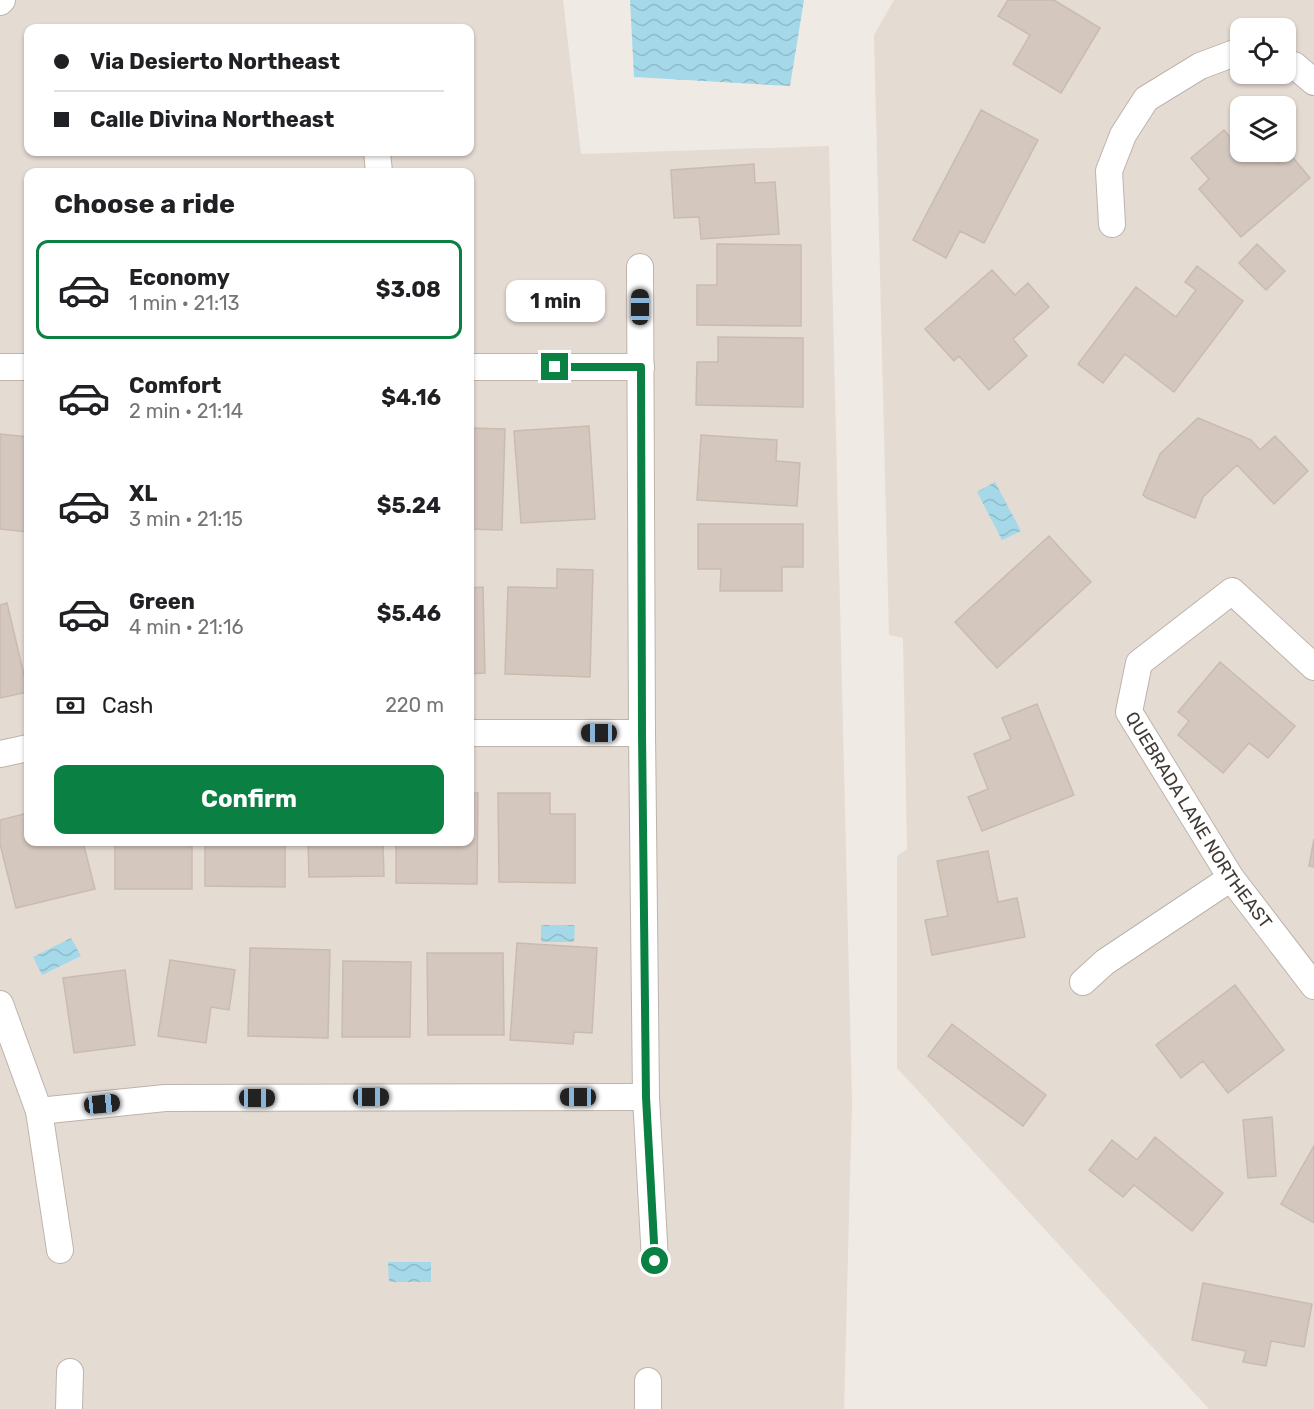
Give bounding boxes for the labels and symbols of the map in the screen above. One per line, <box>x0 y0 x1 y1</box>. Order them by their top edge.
callout: 1 min <box>506 280 604 322</box>
car <box>631 289 649 325</box>
route end <box>541 353 568 380</box>
street label: QUEBRADA LANE NORTHEAST <box>1120 708 1277 933</box>
car <box>581 724 617 742</box>
car <box>353 1088 389 1106</box>
car <box>560 1088 596 1106</box>
car <box>239 1089 275 1107</box>
car <box>83 1093 121 1115</box>
route start <box>641 1247 668 1274</box>

